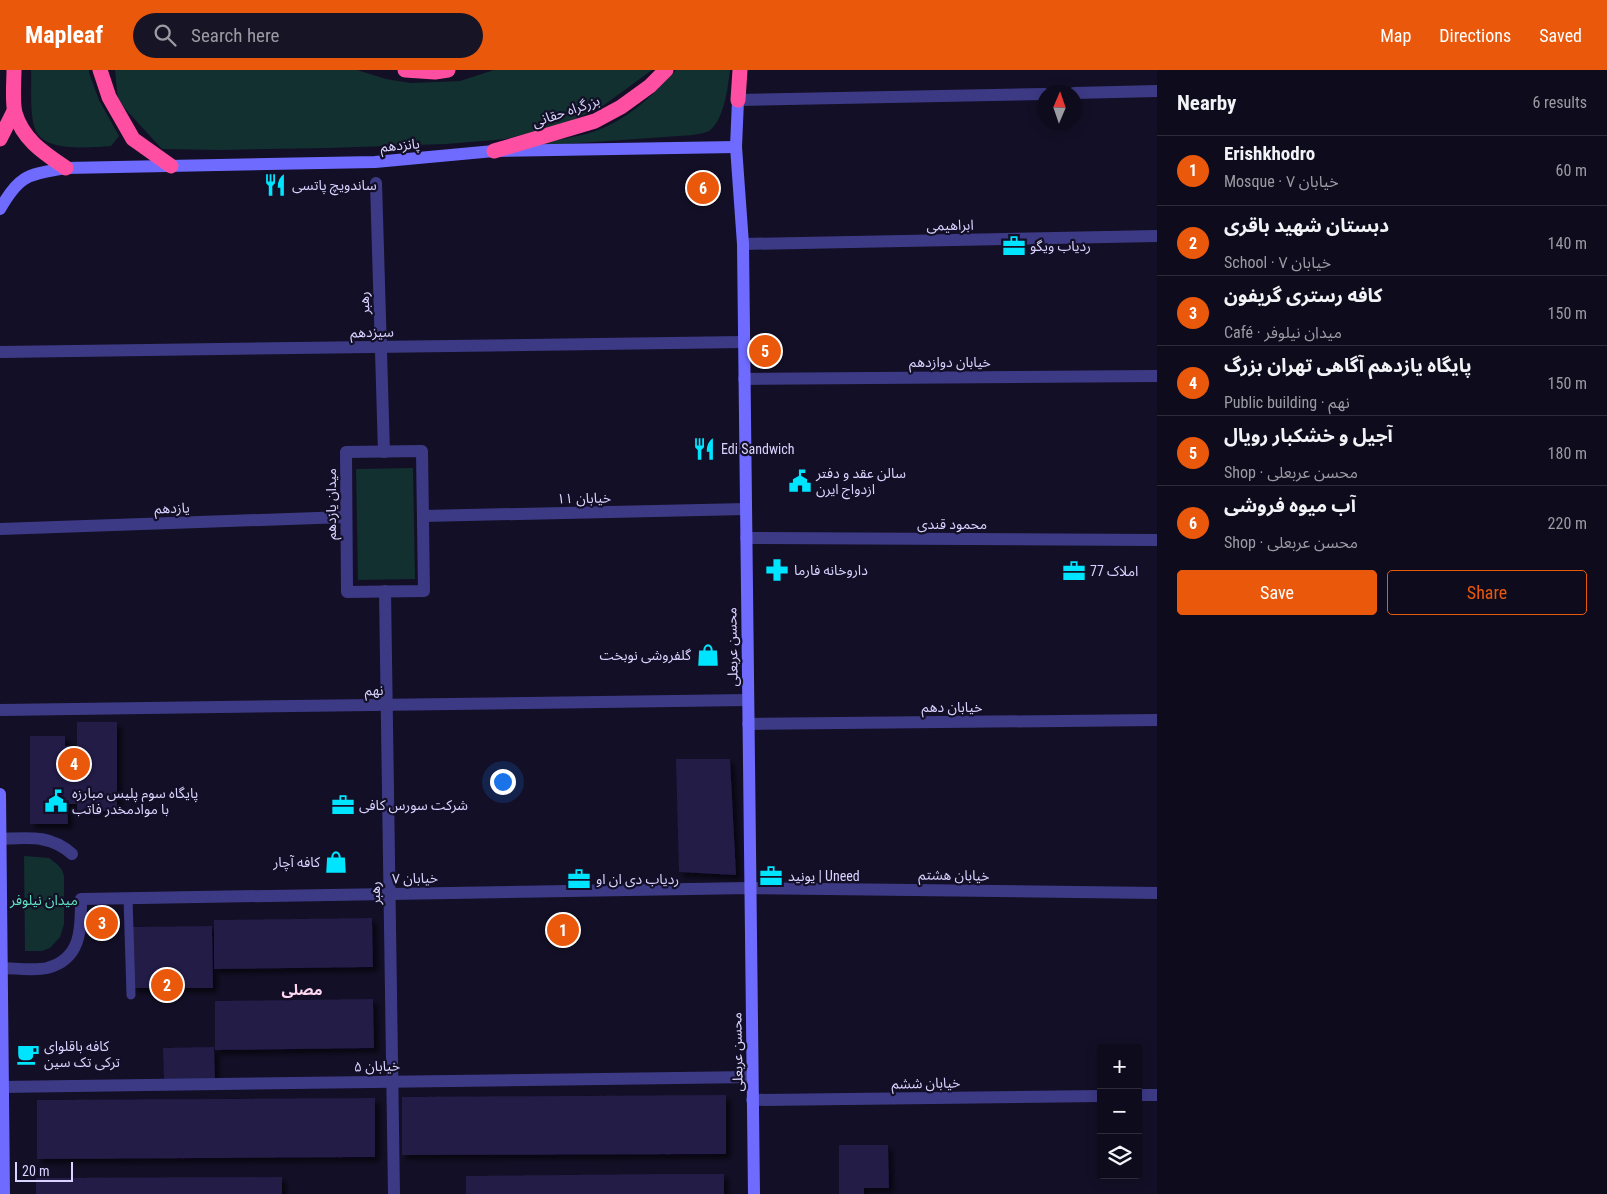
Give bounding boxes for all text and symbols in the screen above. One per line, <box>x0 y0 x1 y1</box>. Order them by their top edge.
search box <box>133 13 483 58</box>
text: Mapleaf <box>25 21 103 49</box>
icon: search <box>151 21 179 49</box>
text: Search here <box>191 24 279 47</box>
text: Map <box>1380 25 1411 46</box>
text: Directions <box>1439 25 1511 46</box>
text: Saved <box>1539 25 1582 46</box>
north arrow <box>1037 85 1082 130</box>
text: Nearby <box>1177 91 1236 115</box>
street label: بزرگراه حقانی <box>530 92 602 131</box>
text: 6 results <box>1532 93 1587 112</box>
street label: پانزدهم <box>380 135 421 158</box>
text: Erishkhodro <box>1224 142 1315 165</box>
text: 1 <box>1189 161 1197 180</box>
text: 60 m <box>1555 161 1587 180</box>
pin: 6 <box>687 169 719 207</box>
restaurant icon: ساندویچ پاتسی <box>262 172 288 198</box>
text: Mosque · خیابان ۷ <box>1224 172 1339 191</box>
place label: ساندویچ پاتسی <box>292 177 377 196</box>
text: دبستان شهید باقری <box>1224 214 1389 237</box>
street label: ابراهیمی <box>926 217 974 234</box>
office icon: ردیاب ویگو <box>1001 233 1027 259</box>
text: 2 <box>1189 234 1197 253</box>
text: 140 m <box>1548 234 1587 253</box>
place label: ردیاب ویگو <box>1030 238 1091 255</box>
text: School · خیابان ۷ <box>1224 253 1331 272</box>
text: کافه رستری گریفون <box>1224 284 1382 307</box>
street label: رهبر <box>356 291 373 316</box>
text: 3 <box>1189 304 1197 323</box>
text: 150 m <box>1548 304 1587 323</box>
text: Café · میدان نیلوفر <box>1224 323 1342 342</box>
street label: سیزدهم <box>350 324 394 343</box>
pin: 5 <box>749 332 781 370</box>
street label: خیابان دوازدهم <box>909 354 991 373</box>
text: پایگاه یازدهم آگاهی تهران بزرگ <box>1224 354 1472 377</box>
text: 4 <box>1189 374 1197 393</box>
text: 150 m <box>1548 374 1587 393</box>
text: Public building · نهم <box>1224 393 1350 412</box>
text: آجیل و خشکبار رویال <box>1224 424 1393 447</box>
restaurant icon: Edi Sandwich <box>691 436 717 462</box>
place label: Edi Sandwich <box>721 441 794 457</box>
text: 5 <box>1189 444 1197 463</box>
text: 180 m <box>1548 444 1587 463</box>
text: Shop · محسن عربعلی <box>1224 463 1358 482</box>
place label: سالن عقد و دفتر ازدواج ایرن <box>815 465 906 500</box>
street label: میدان یازدهم <box>323 468 342 540</box>
public building icon: سالن عقد و دفتر ازدواج ایرن <box>787 468 813 494</box>
street label: خیابان ۱۱ <box>557 490 611 507</box>
text: آب میوه فروشی <box>1224 494 1356 517</box>
street label: یازدهم <box>154 499 190 520</box>
text: 6 <box>1189 514 1197 533</box>
text: 220 m <box>1548 514 1587 533</box>
street label: محمود قندی <box>917 516 987 533</box>
text: Shop · محسن عربعلی <box>1224 533 1358 552</box>
pharmacy icon: داروخانه فارما <box>764 557 790 583</box>
office icon: املاک 77 <box>1061 558 1087 584</box>
place label: داروخانه فارما <box>794 562 868 579</box>
place label: املاک 77 <box>1090 563 1138 579</box>
button: Save <box>1177 570 1377 615</box>
button: Share <box>1387 570 1587 615</box>
street label: محسن عربعلی <box>723 607 742 687</box>
shop icon: گلفروشی نوبخت <box>695 642 721 668</box>
place label: گلفروشی نوبخت <box>599 647 691 664</box>
street label: نهم <box>364 682 384 701</box>
street label: خیابان دهم <box>922 699 982 718</box>
pin: 4 <box>58 745 90 783</box>
your location <box>490 769 516 795</box>
place label: پایگاه سوم پلیس مبارزه با موادمخدر فاتب <box>72 785 198 818</box>
public building icon: پایگاه سوم پلیس مبارزه با موادمخدر فاتب <box>43 788 69 814</box>
office icon: شرکت سورس کافی <box>330 792 356 818</box>
place label: شرکت سورس کافی <box>359 797 468 814</box>
shop icon: کافه آچار <box>323 849 349 875</box>
place label: کافه آچار <box>272 854 320 872</box>
office icon: یونید | Uneed <box>758 863 784 889</box>
office icon: ردیاب دی ان او <box>566 866 592 892</box>
street label: خیابان هشتم <box>918 866 990 887</box>
place label: یونید | Uneed <box>788 868 860 885</box>
street label: خیابان ۷ <box>392 870 438 887</box>
place label: ردیاب دی ان او <box>596 871 679 888</box>
street label: رهبر <box>367 881 384 906</box>
park label: میدان نیلوفر <box>9 892 78 909</box>
pin: 3 <box>86 904 118 942</box>
pin: 1 <box>547 911 579 949</box>
pin: 2 <box>151 966 183 1004</box>
district label: مصلی <box>282 981 322 999</box>
street label: محسن عربعلی <box>728 1012 747 1092</box>
place label: کافه باقلوای ترکی تک سین <box>44 1038 120 1071</box>
cafe icon: کافه باقلوای ترکی تک سین <box>15 1041 41 1067</box>
map controls <box>1097 1044 1142 1179</box>
button: + <box>1097 1044 1142 1089</box>
street label: خیابان ۵ <box>354 1058 400 1075</box>
street label: خیابان ششم <box>891 1074 961 1095</box>
button: − <box>1097 1089 1142 1134</box>
button: layers <box>1097 1134 1142 1179</box>
scale bar <box>15 1159 72 1182</box>
text: 20 m <box>22 1163 50 1179</box>

